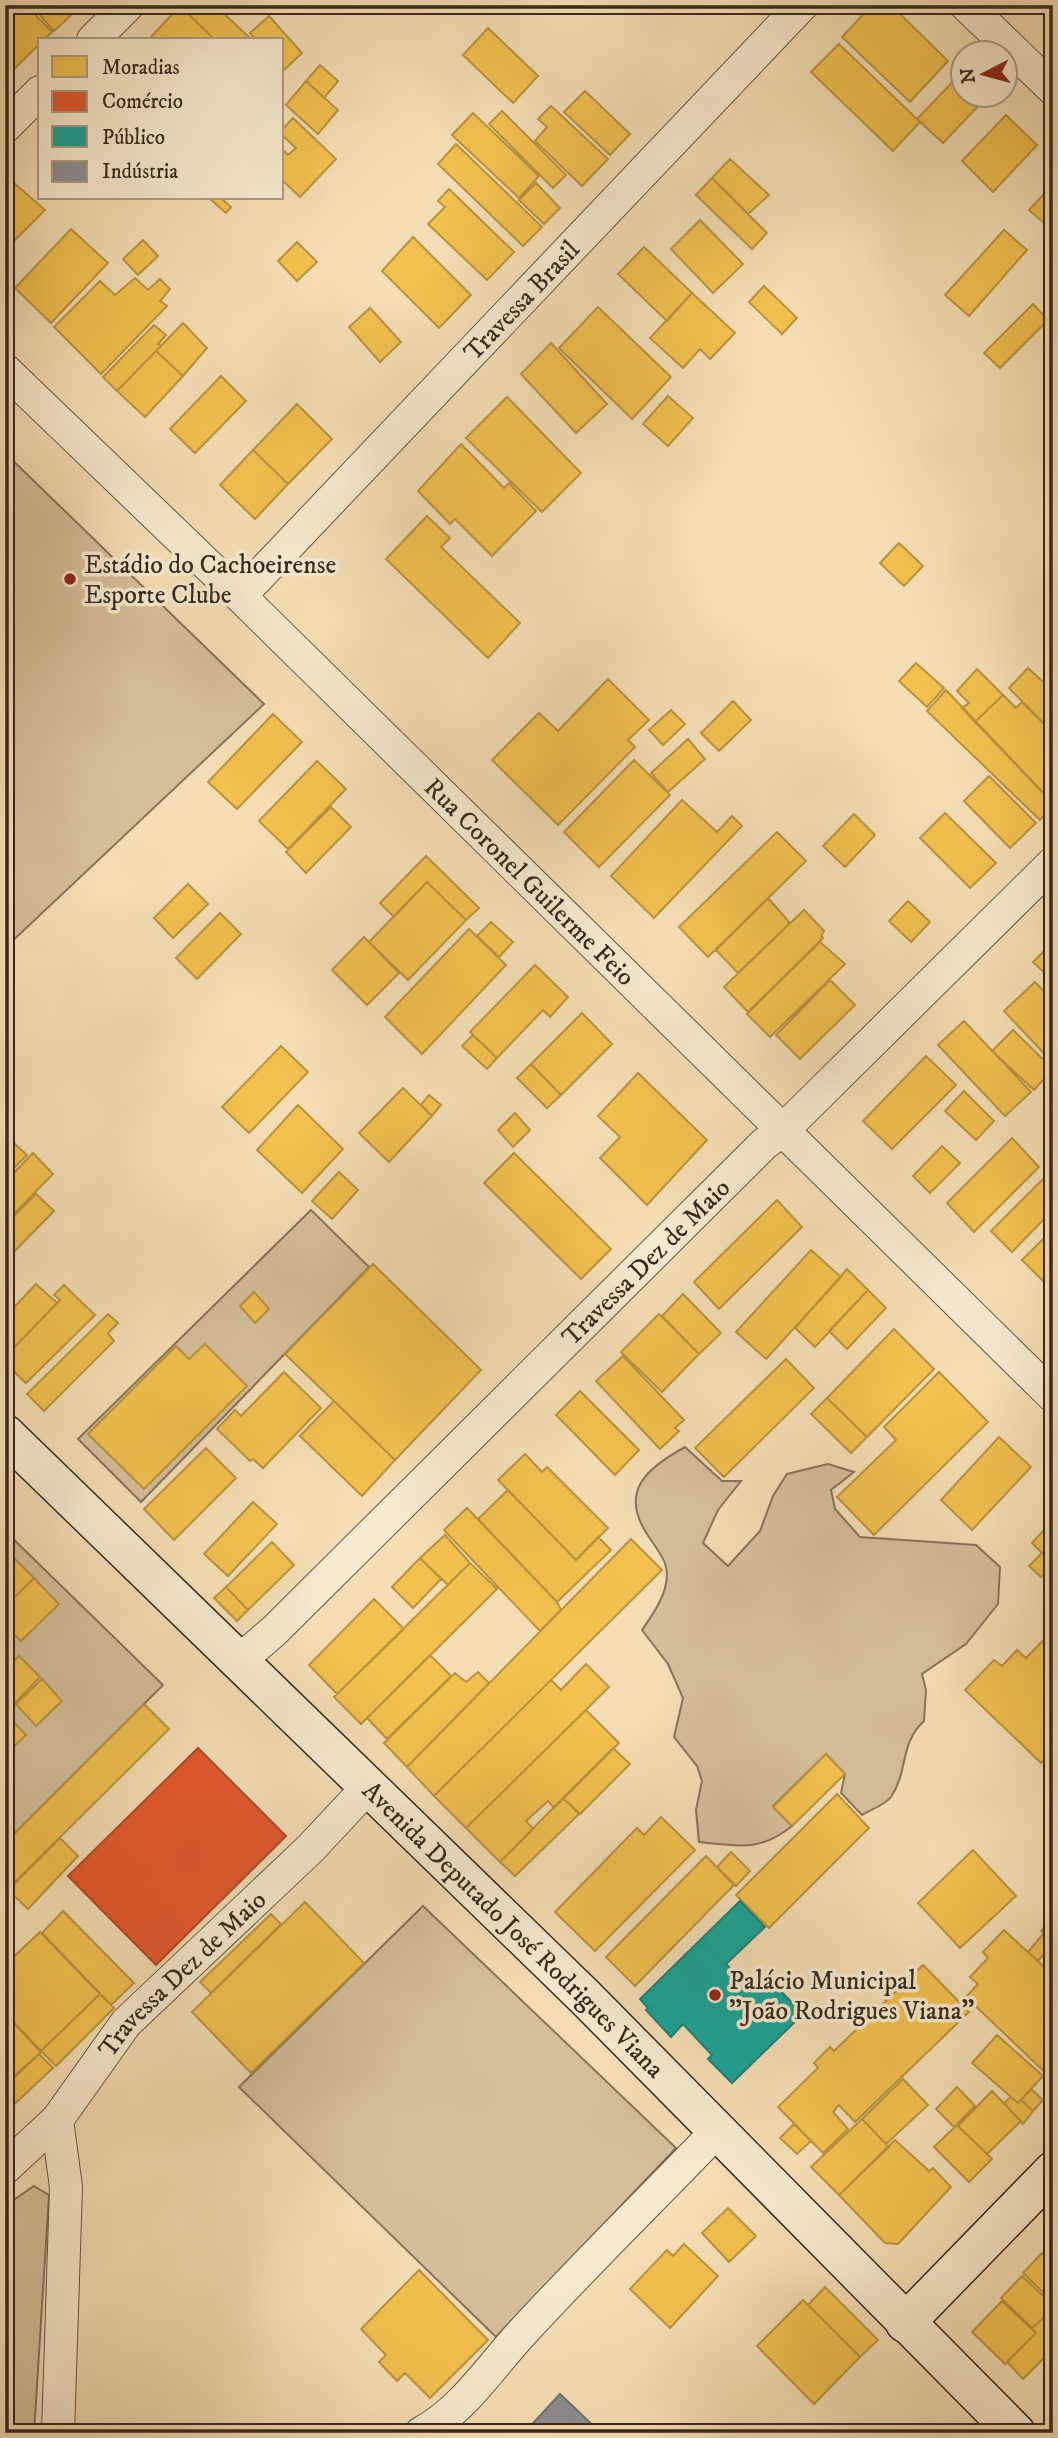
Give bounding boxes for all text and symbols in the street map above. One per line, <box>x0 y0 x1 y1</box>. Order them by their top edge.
legend <box>38 38 284 200</box>
north arrow <box>950 38 1020 108</box>
text: Moradias <box>102 55 180 81</box>
text: N <box>956 66 981 85</box>
text: Comércio <box>102 89 183 115</box>
text: Público <box>102 125 165 151</box>
text: Indústria <box>102 159 178 185</box>
street label: Travessa Brasil <box>457 234 587 369</box>
place label: Estádio do Cachoeirense Esporte Clube <box>84 549 336 612</box>
marker: Estádio do Cachoeirense Esporte Clube <box>62 571 78 587</box>
street label: Rua Coronel Guilerme Feio <box>417 771 642 994</box>
street label: Travessa Dez de Maio <box>555 1172 738 1354</box>
street label: Avenida Deputado José Rodrigues Viana <box>355 1775 671 2086</box>
street label: Travessa Dez de Maio <box>92 1884 274 2064</box>
place label: Palácio Municipal "João Rodrigues Viana" <box>729 1965 975 2028</box>
marker: Palácio Municipal "João Rodrigues Viana" <box>707 1987 723 2003</box>

